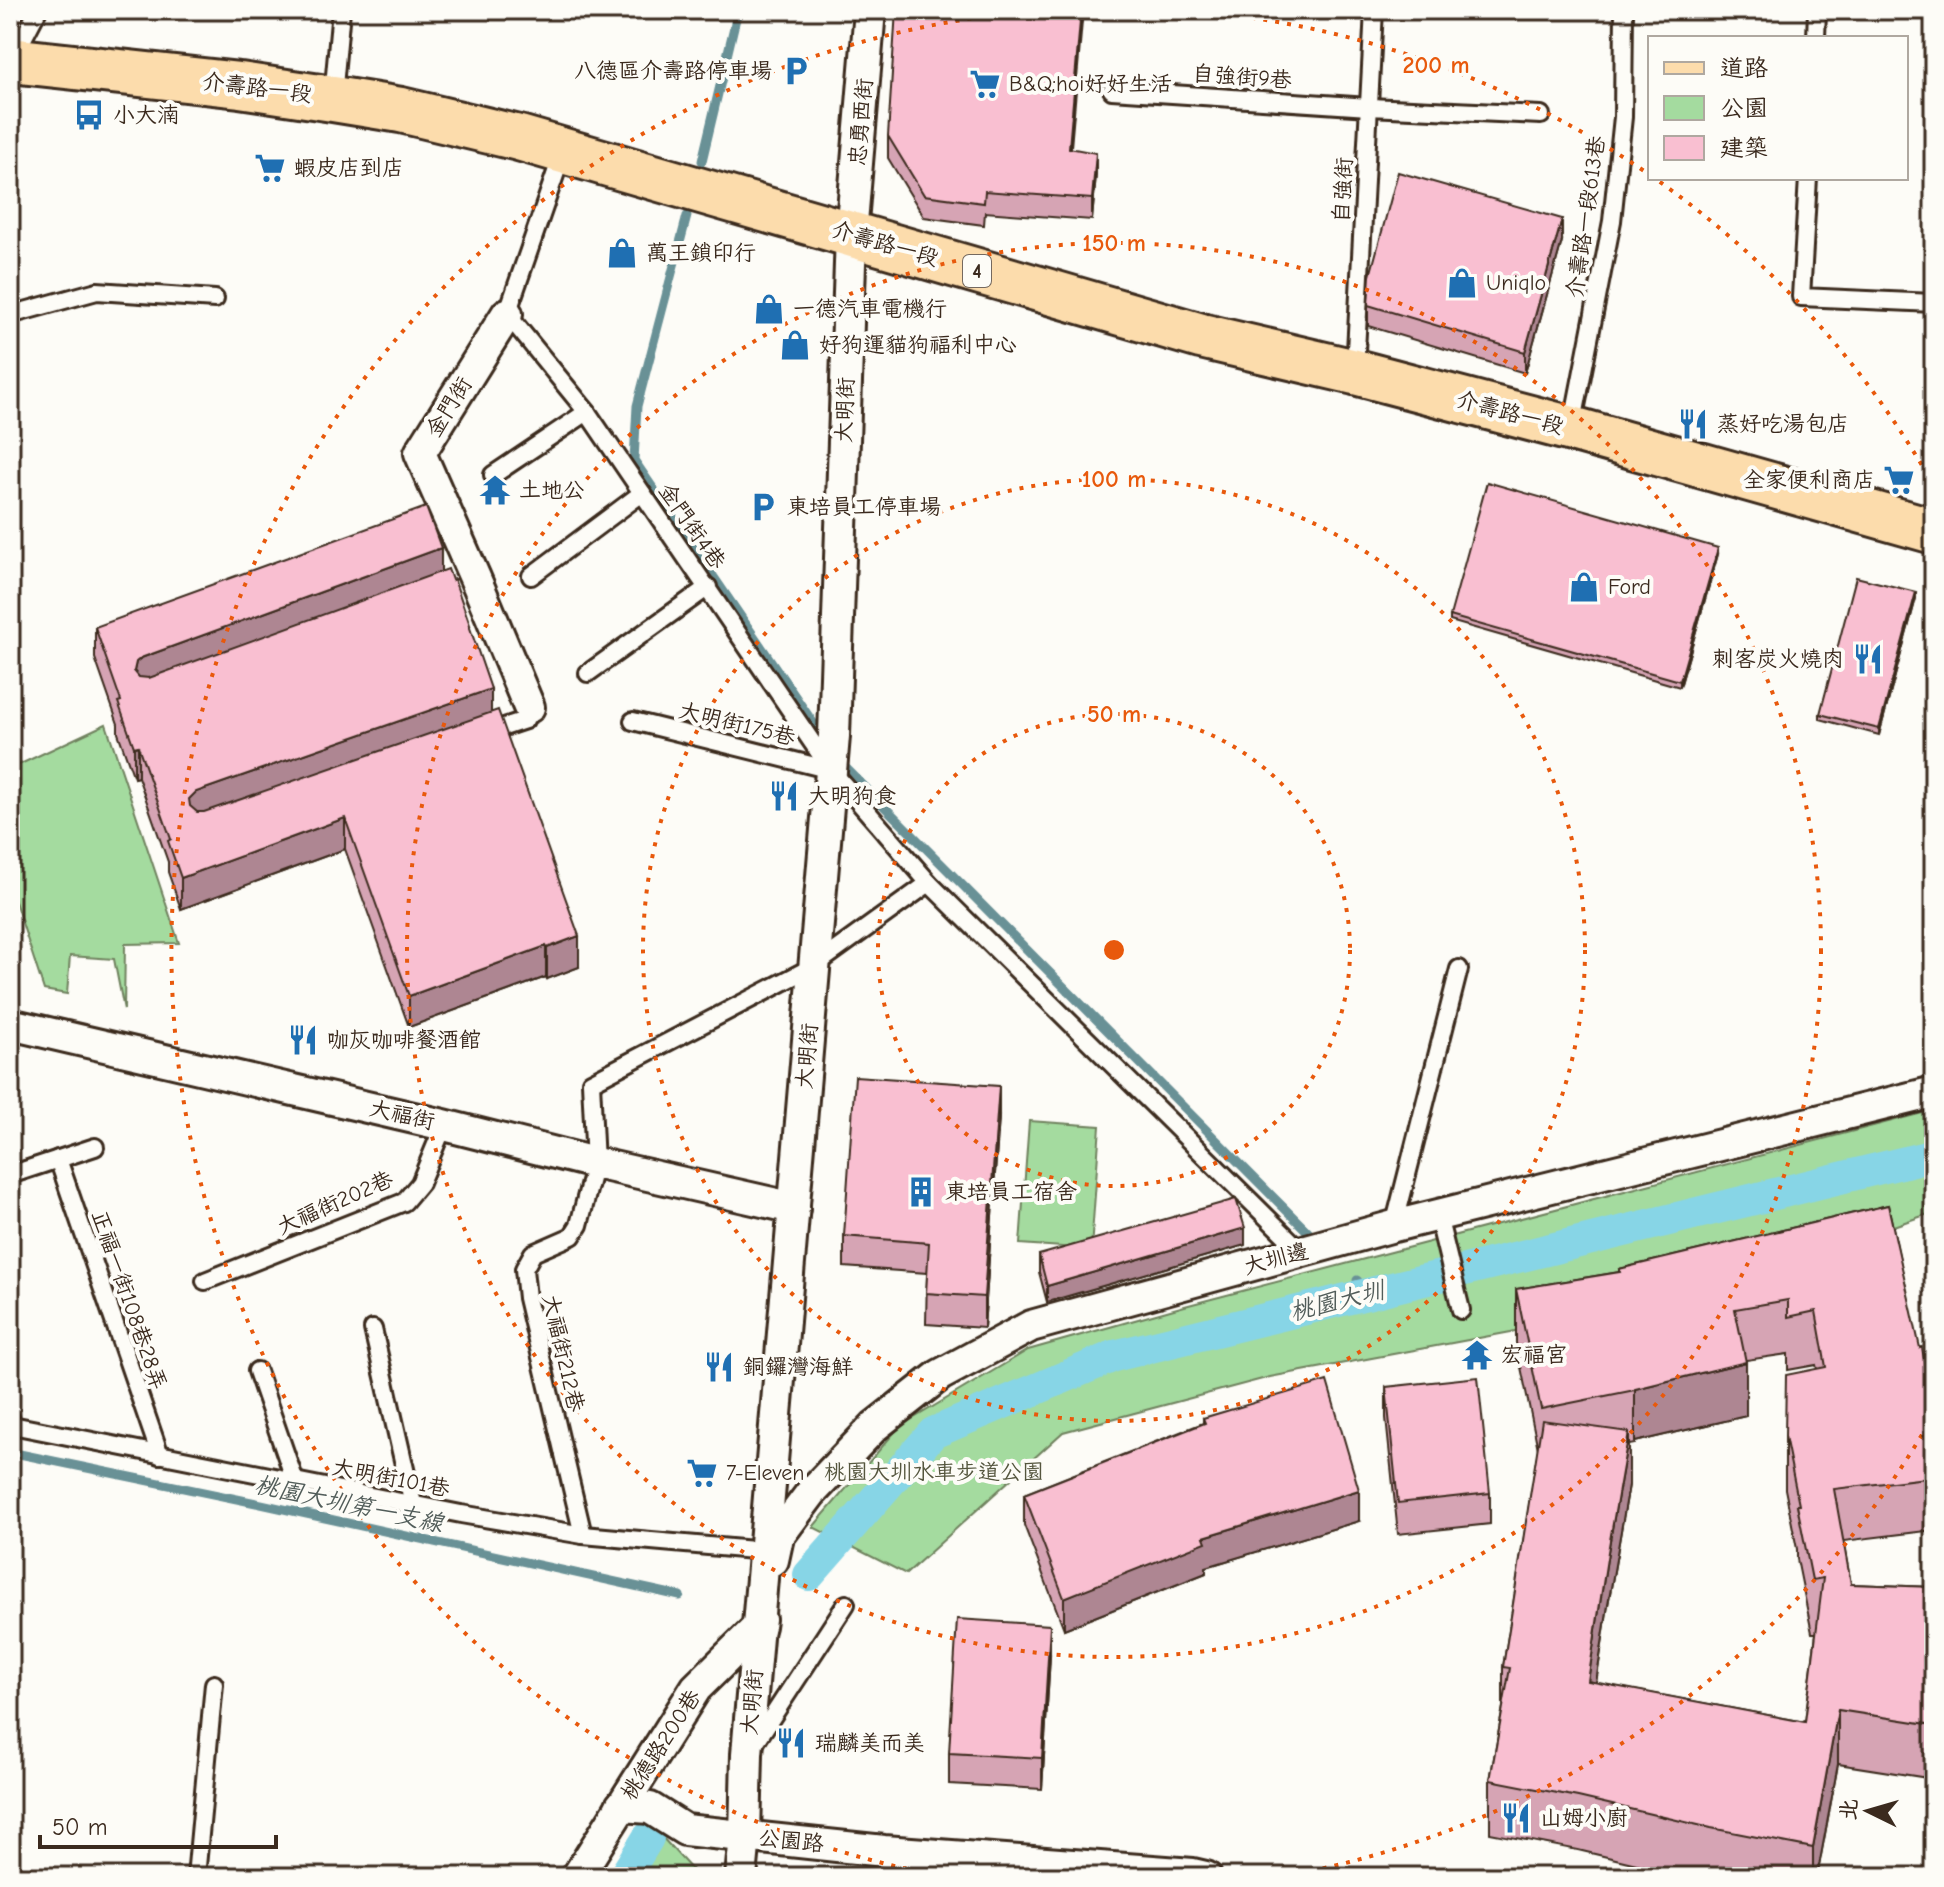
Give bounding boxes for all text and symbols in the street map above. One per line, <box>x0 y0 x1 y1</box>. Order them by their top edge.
legend <box>1648 36 1908 180</box>
text: 200 m <box>1402 51 1470 79</box>
parking icon: 八德區介壽路停車場 <box>779 54 813 88</box>
text: 道路 <box>1720 54 1768 82</box>
place label: 八德區介壽路停車場 <box>574 58 772 84</box>
street label: 自強街9巷 <box>1191 61 1293 93</box>
supermarket icon: B&Q;hoi好好生活 <box>968 67 1002 101</box>
street label: 介壽路一段 <box>201 68 313 108</box>
place label: B&Q;hoi好好生活 <box>1009 71 1172 97</box>
street label: 忠勇西街 <box>844 77 878 167</box>
text: 公園 <box>1720 94 1768 122</box>
bus stop icon: 小大湳 <box>72 98 106 132</box>
place label: 小大湳 <box>113 102 179 128</box>
street label: 介壽路一段613巷 <box>1562 134 1610 300</box>
text: 建築 <box>1720 134 1768 162</box>
supermarket icon: 蝦皮店到店 <box>253 151 287 185</box>
place label: 蝦皮店到店 <box>294 155 404 181</box>
street label: 自強街 <box>1328 156 1358 224</box>
street label: 介壽路一段 <box>829 216 941 272</box>
text: 150 m <box>1082 229 1146 257</box>
shop icon: 萬王鎖印行 <box>605 236 639 270</box>
place label: 萬王鎖印行 <box>646 240 756 266</box>
road number: 4 <box>963 255 991 287</box>
shop icon: Uniqlo <box>1445 266 1479 300</box>
place label: Uniqlo <box>1486 270 1546 296</box>
shop icon: 一德汽車電機行 <box>752 292 786 326</box>
place label: 一德汽車電機行 <box>793 296 947 322</box>
shop icon: 好狗運貓狗福利中心 <box>778 328 812 362</box>
place label: 好狗運貓狗福利中心 <box>819 332 1017 358</box>
street label: 金門街 <box>420 372 478 442</box>
street label: 大明街 <box>831 377 859 443</box>
street label: 介壽路一段 <box>1454 386 1566 440</box>
restaurant icon: 蒸好吃湯包店 <box>1676 407 1710 441</box>
place label: 蒸好吃湯包店 <box>1717 411 1849 437</box>
supermarket icon: 全家便利商店 <box>1882 463 1916 497</box>
text: 100 m <box>1082 465 1146 493</box>
place label: 全家便利商店 <box>1743 467 1875 493</box>
temple icon: 土地公 <box>478 473 512 507</box>
place label: 土地公 <box>519 477 585 503</box>
street label: 金門街4巷 <box>653 478 731 574</box>
parking icon: 東培員工停車場 <box>746 490 780 524</box>
place label: 東培員工停車場 <box>787 494 941 520</box>
shop icon: Ford <box>1567 570 1601 604</box>
place label: Ford <box>1608 574 1651 600</box>
restaurant icon: 刺客炭火燒肉 <box>1851 642 1885 676</box>
place label: 刺客炭火燒肉 <box>1712 646 1844 672</box>
street label: 大明街175巷 <box>676 697 798 751</box>
text: 50 m <box>1087 700 1141 728</box>
restaurant icon: 大明狗食 <box>767 779 801 813</box>
place label: 大明狗食 <box>808 783 896 809</box>
centre of rings <box>1100 936 1128 964</box>
street label: 大明街 <box>791 1022 823 1090</box>
restaurant icon: 咖灰咖啡餐酒館 <box>286 1023 320 1057</box>
place label: 咖灰咖啡餐酒館 <box>327 1027 481 1053</box>
street label: 大福街 <box>367 1095 437 1135</box>
street label: 大福街202巷 <box>273 1166 397 1240</box>
building icon: 東培員工宿舍 <box>904 1175 938 1209</box>
place label: 東培員工宿舍 <box>945 1179 1077 1205</box>
street label: 正福一街108巷28弄 <box>86 1207 172 1393</box>
street label: 大圳邊 <box>1241 1238 1311 1280</box>
water label: 桃園大圳 <box>1287 1275 1390 1326</box>
street label: 大福街212巷 <box>537 1292 589 1414</box>
temple icon: 宏福宮 <box>1460 1338 1494 1372</box>
place label: 宏福宮 <box>1501 1342 1567 1368</box>
restaurant icon: 銅鑼灣海鮮 <box>702 1350 736 1384</box>
place label: 銅鑼灣海鮮 <box>743 1354 853 1380</box>
street label: 大明街101巷 <box>330 1454 452 1502</box>
supermarket icon: 7-Eleven <box>685 1456 719 1490</box>
park label: 桃園大圳水車步道公園 <box>824 1459 1044 1485</box>
place label: 7-Eleven <box>726 1460 805 1486</box>
water label: 桃園大圳第一支線 <box>252 1470 448 1538</box>
street label: 大明街 <box>736 1668 768 1736</box>
street label: 桃德路200巷 <box>616 1685 706 1805</box>
restaurant icon: 瑞麟美而美 <box>774 1726 808 1760</box>
place label: 瑞麟美而美 <box>815 1730 925 1756</box>
north arrow <box>1828 1771 1908 1851</box>
text: 北 <box>1835 1797 1863 1821</box>
scale bar <box>40 1799 276 1849</box>
restaurant icon: 山姆小廚 <box>1499 1801 1533 1835</box>
place label: 山姆小廚 <box>1540 1805 1628 1831</box>
text: 50 m <box>52 1813 108 1841</box>
street label: 公園路 <box>757 1825 825 1857</box>

